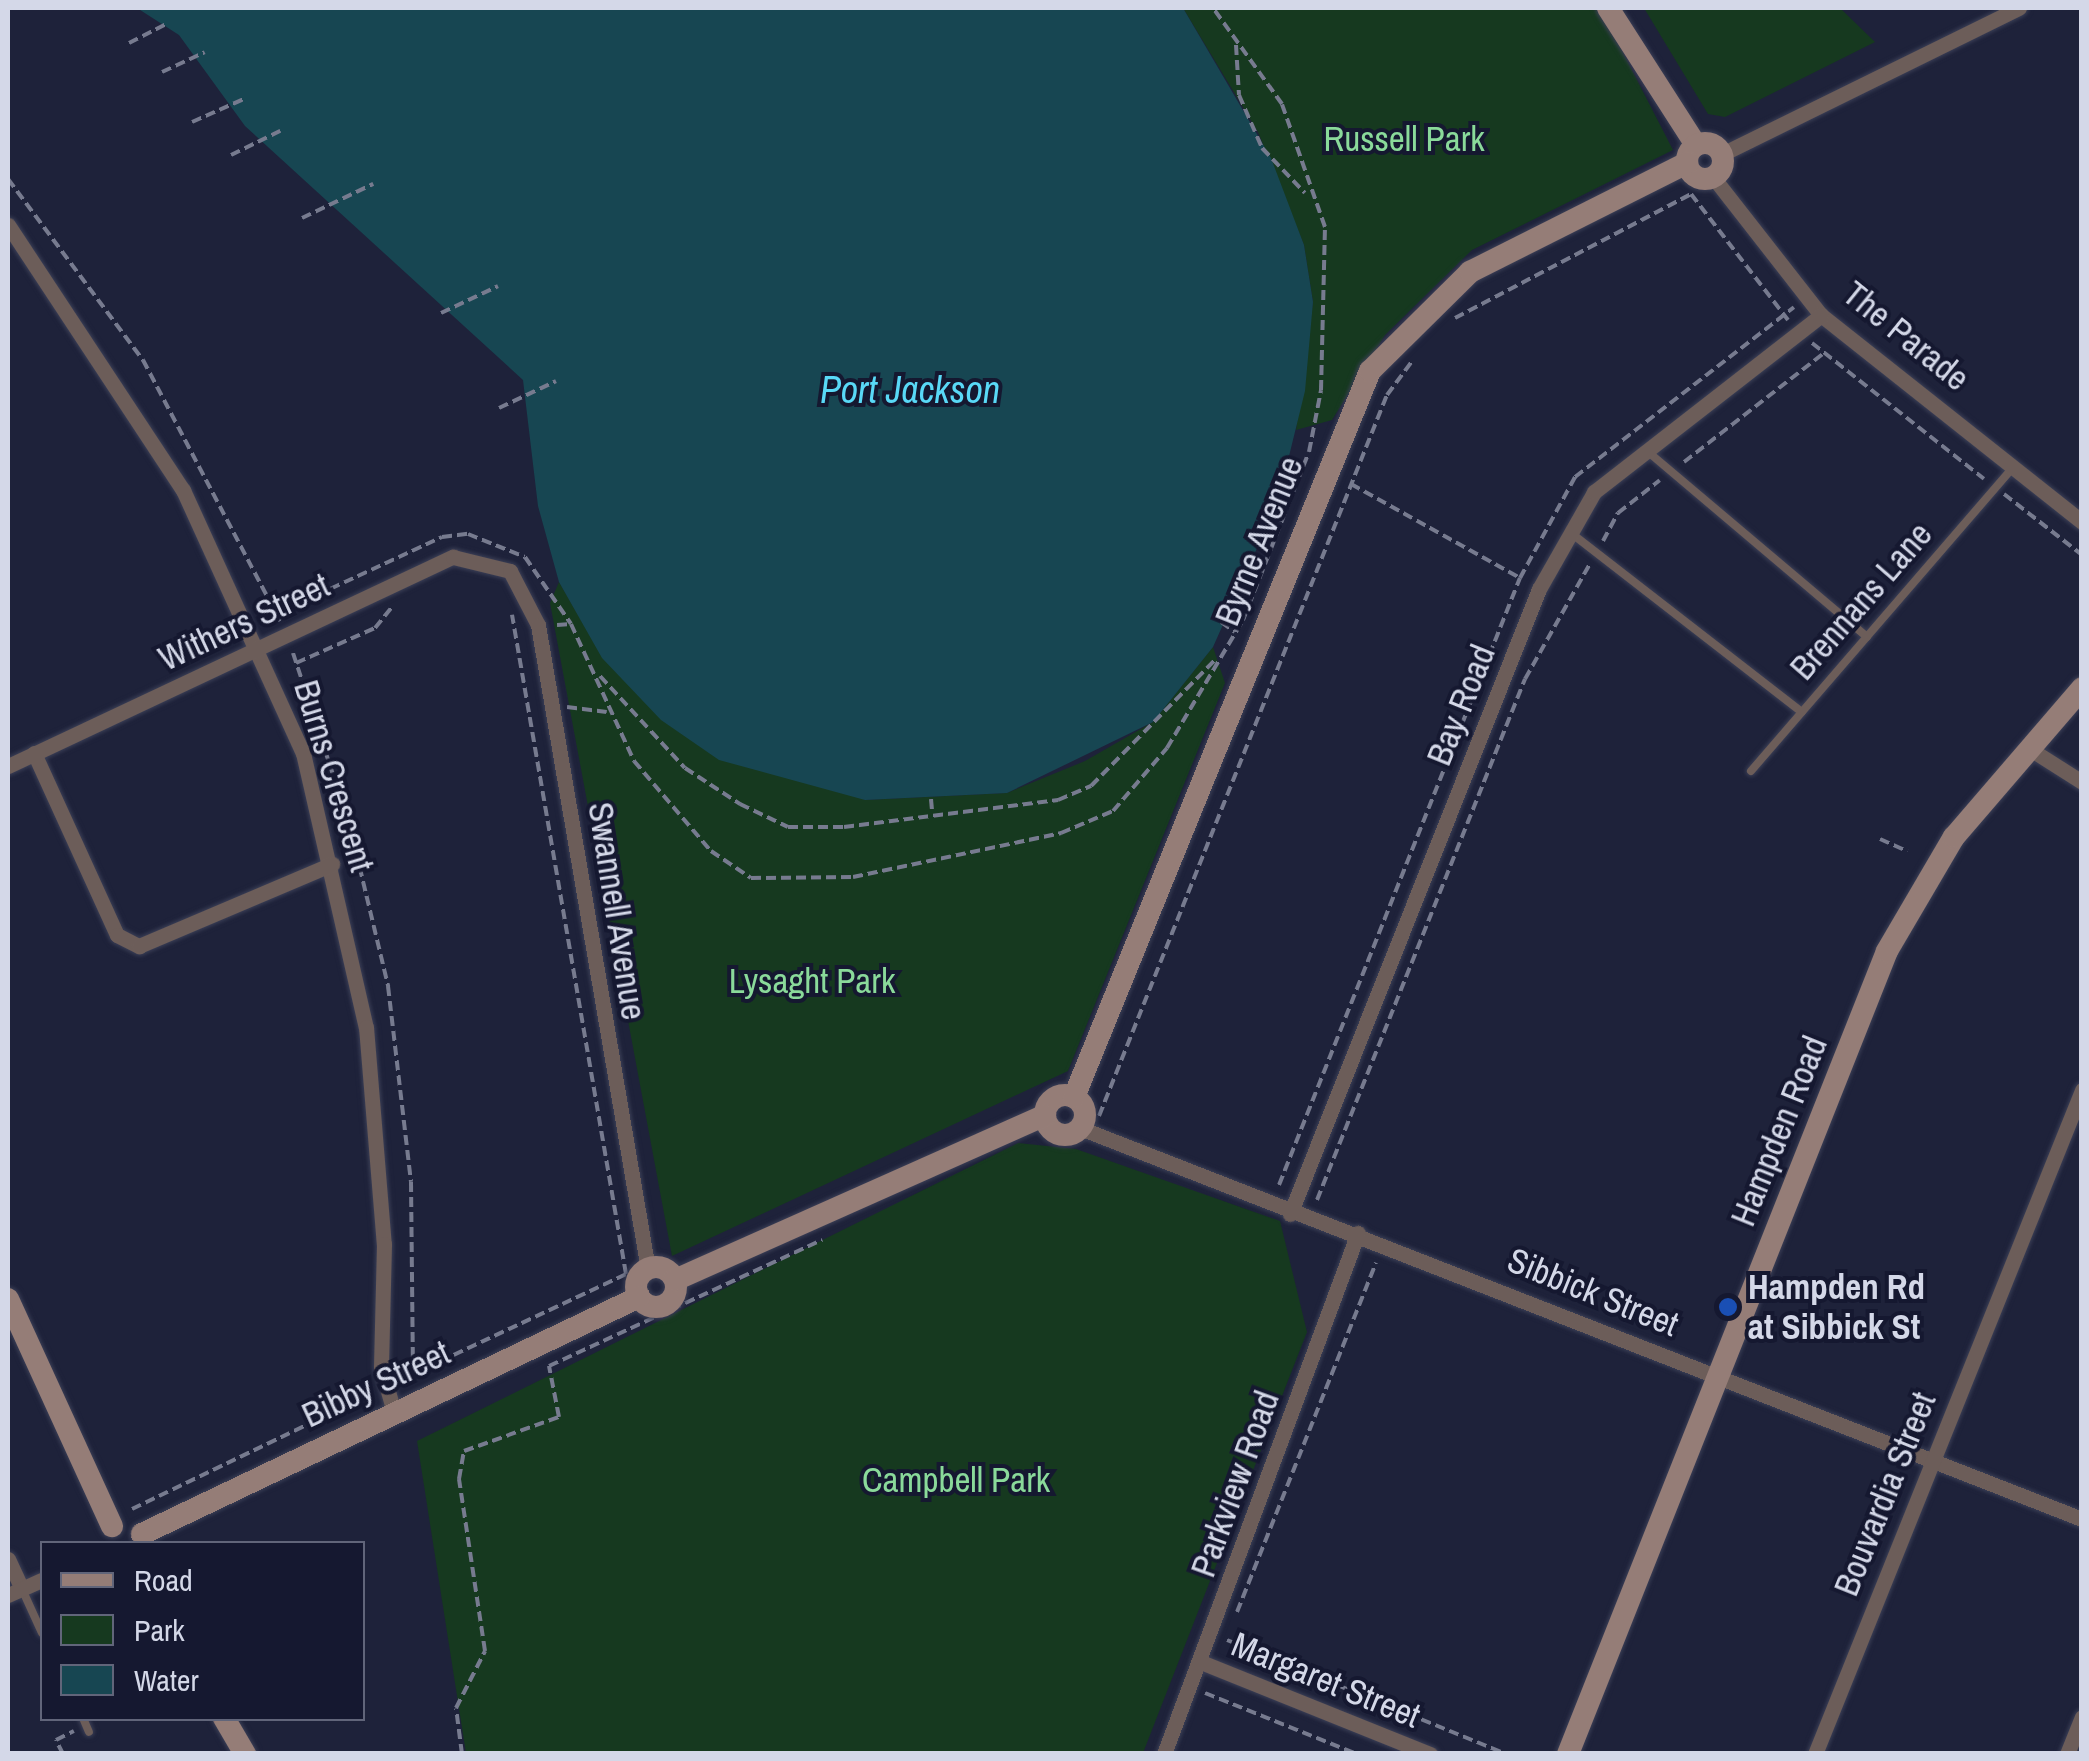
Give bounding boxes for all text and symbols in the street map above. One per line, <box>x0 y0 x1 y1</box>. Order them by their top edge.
park label: Russell Park <box>1323 118 1485 160</box>
street label: The Parade <box>1835 272 1977 400</box>
water label: Port Jackson <box>820 367 1000 413</box>
street label: Byrne Avenue <box>1206 450 1312 632</box>
street label: Brennans Lane <box>1781 514 1941 688</box>
street label: Withers Street <box>152 564 336 680</box>
street label: Bay Road <box>1418 639 1504 771</box>
street label: Burns Crescent <box>285 675 383 877</box>
street label: Swannell Avenue <box>579 798 655 1024</box>
park label: Lysaght Park <box>729 960 895 1002</box>
street label: Hampden Road <box>1722 1030 1836 1232</box>
street label: Sibbick Street <box>1502 1239 1684 1345</box>
place label: Hampden Rd at Sibbick St <box>1748 1266 1925 1348</box>
marker: Hampden Rd at Sibbick St <box>1717 1296 1739 1318</box>
street label: Bibby Street <box>296 1332 456 1436</box>
street label: Parkview Road <box>1182 1385 1288 1583</box>
street label: Bouvardia Street <box>1825 1386 1945 1602</box>
park label: Campbell Park <box>862 1459 1050 1501</box>
legend <box>40 1541 365 1721</box>
text: Road <box>134 1560 193 1600</box>
text: Park <box>134 1610 185 1650</box>
street label: Margaret Street <box>1226 1623 1426 1737</box>
text: Water <box>134 1660 199 1700</box>

